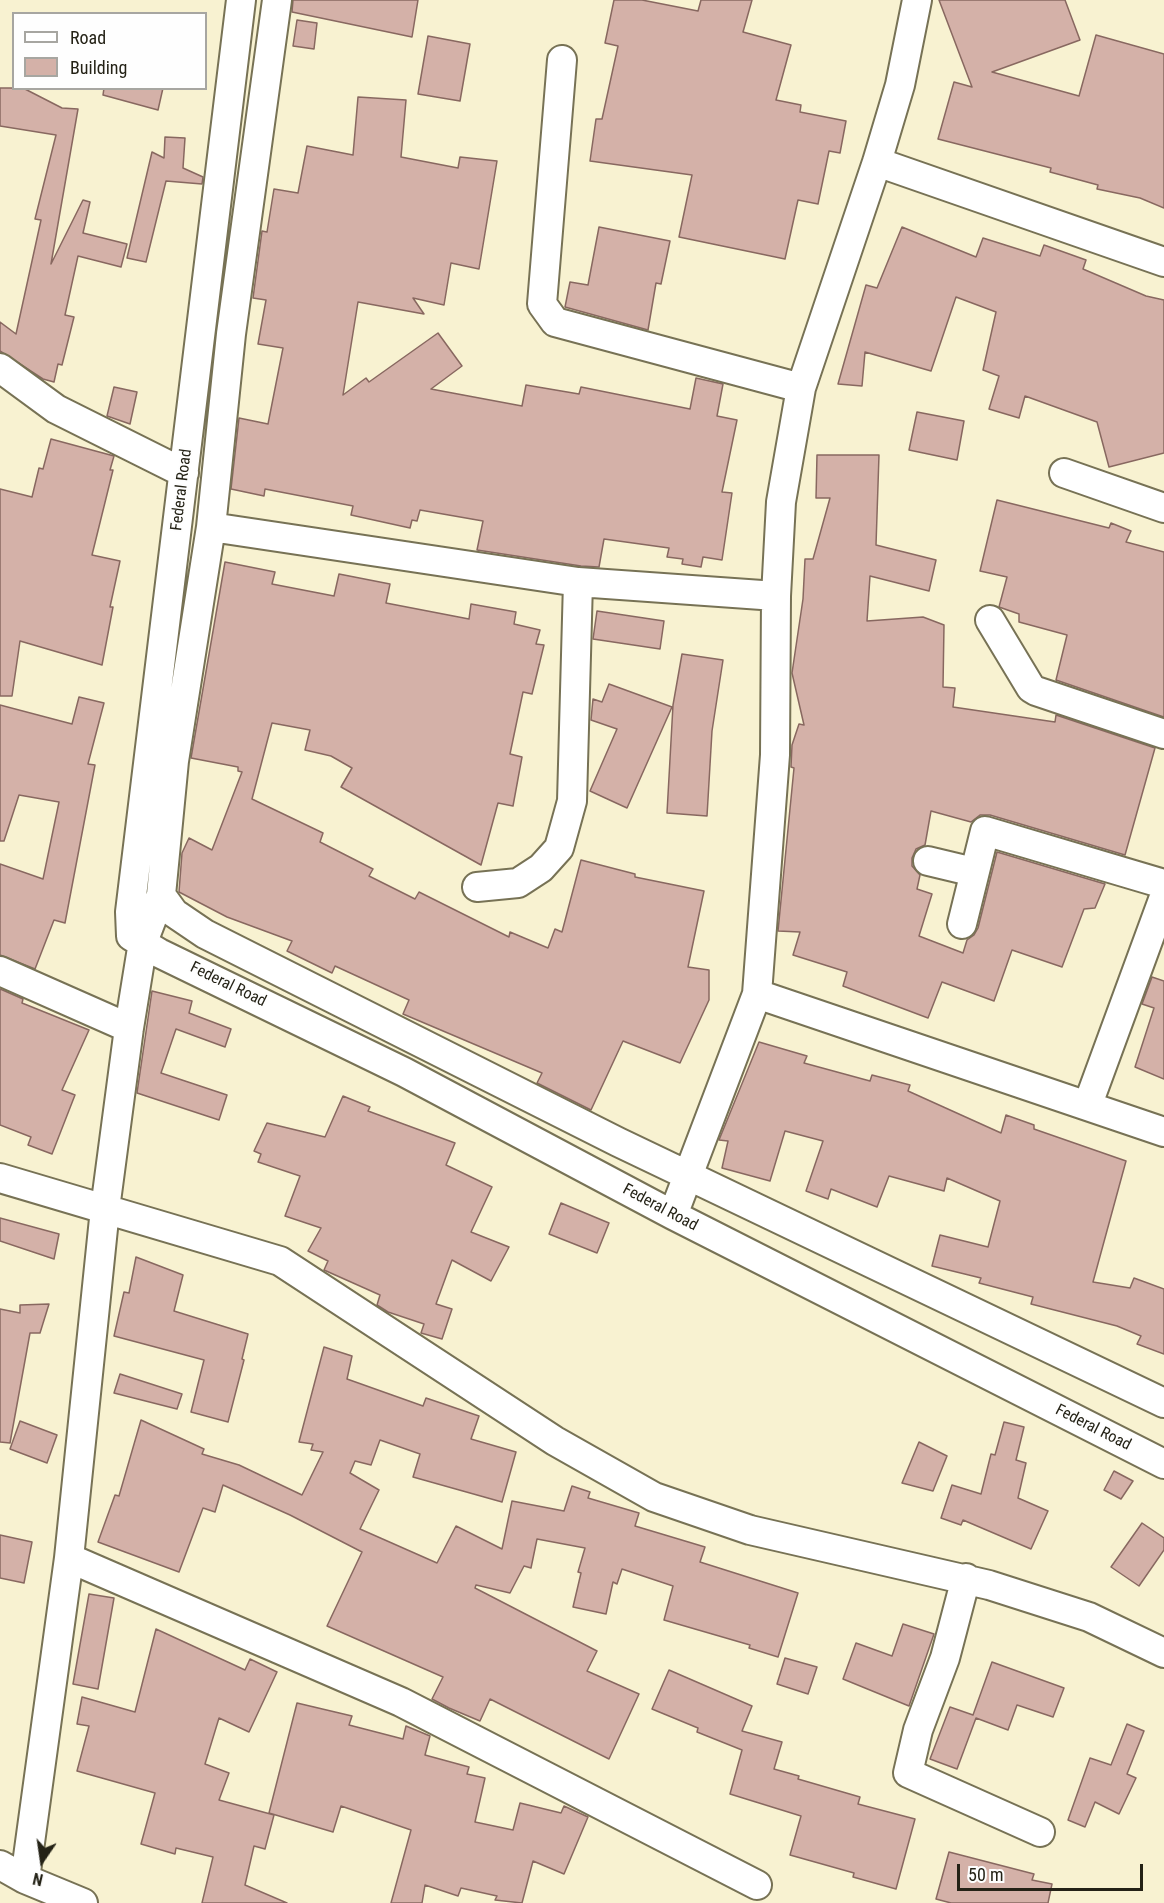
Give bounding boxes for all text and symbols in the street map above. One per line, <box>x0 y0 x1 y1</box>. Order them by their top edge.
legend <box>12 12 207 90</box>
text: Road <box>70 27 106 48</box>
text: Building <box>70 57 127 78</box>
street label: Federal Road <box>167 448 197 532</box>
street label: Federal Road <box>187 958 269 1012</box>
street label: Federal Road <box>619 1180 701 1236</box>
street label: Federal Road <box>1052 1401 1134 1455</box>
north arrow <box>12 1831 72 1891</box>
scale bar <box>960 1852 1146 1890</box>
text: 50 m <box>968 1864 1003 1885</box>
text: N <box>31 1869 45 1889</box>

